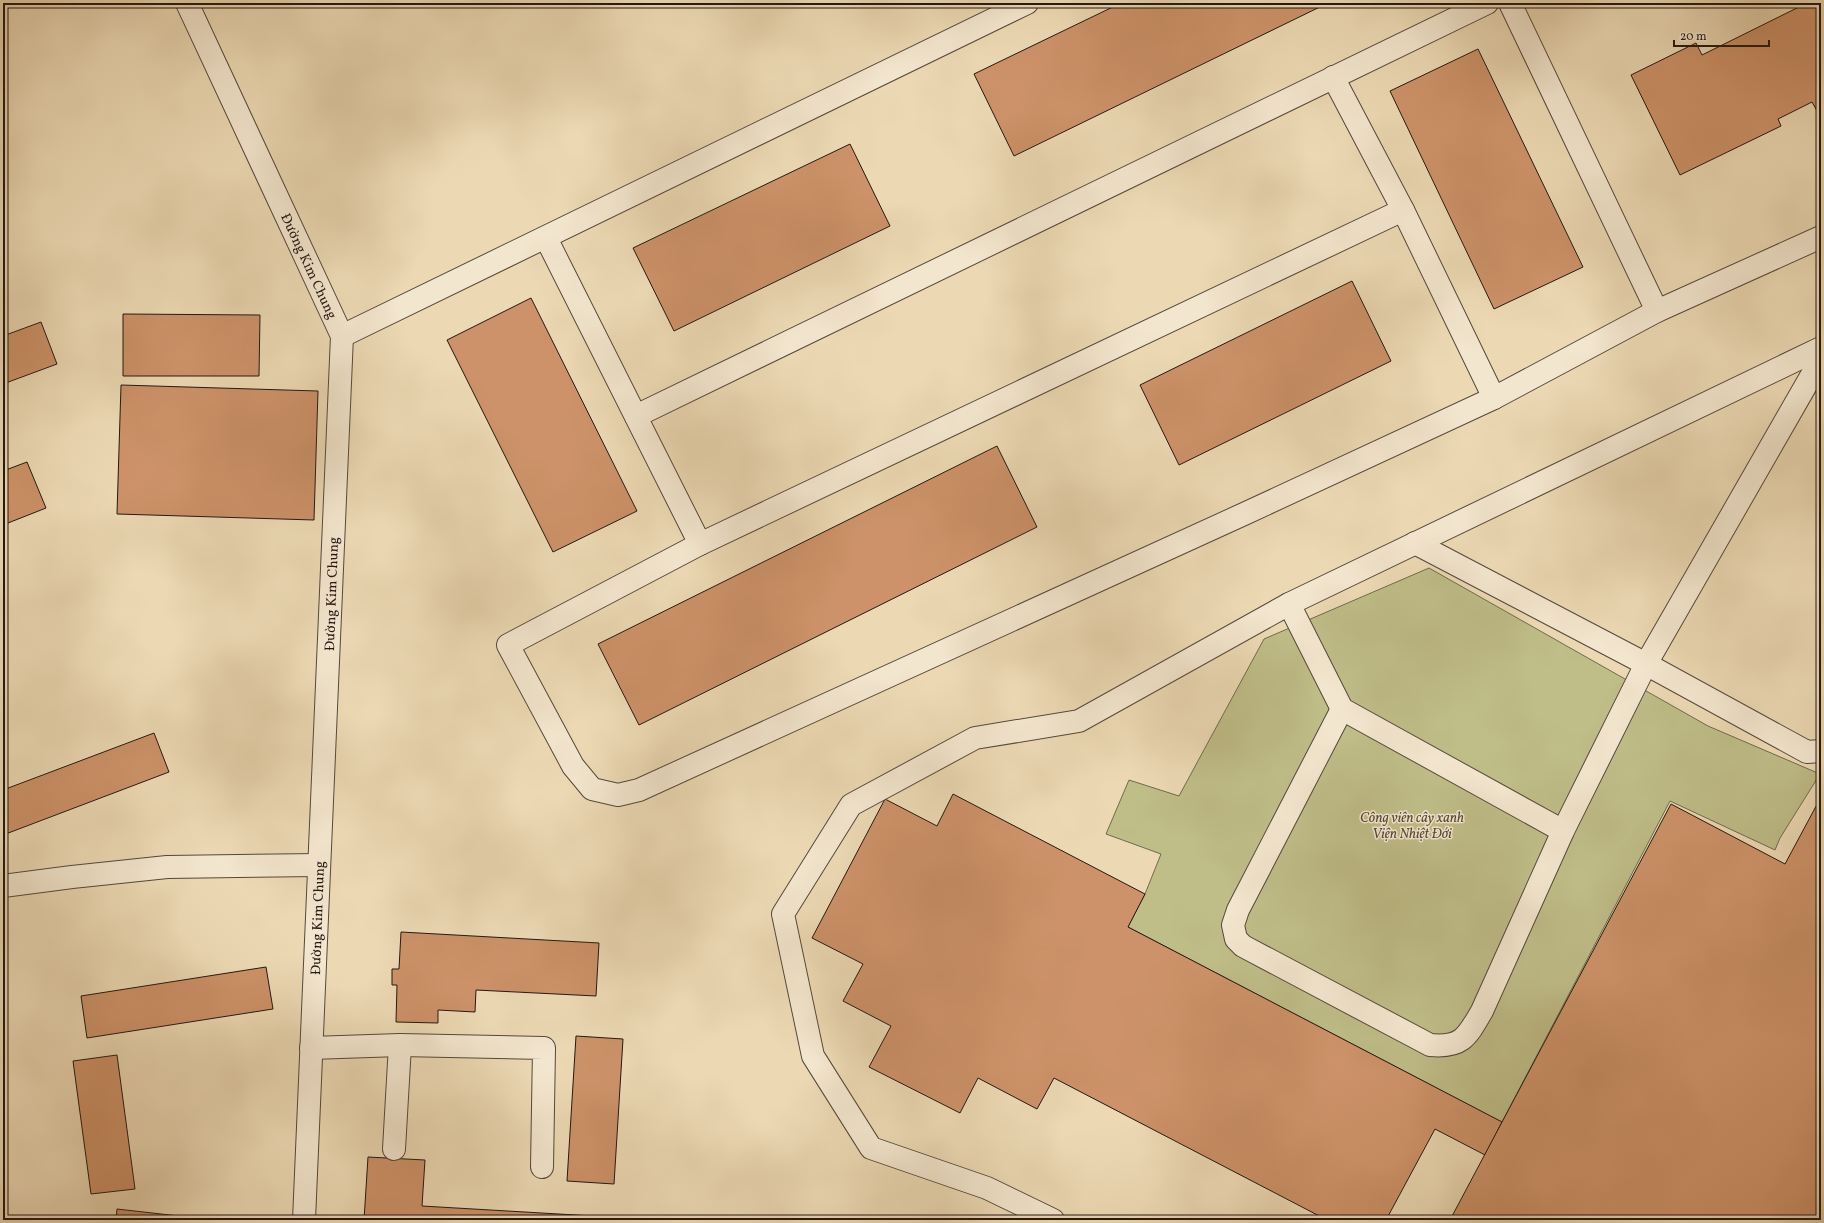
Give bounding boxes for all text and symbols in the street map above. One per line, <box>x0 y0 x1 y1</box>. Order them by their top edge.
scale bar <box>1674 22 1769 48</box>
text: 20 m <box>1680 29 1707 45</box>
street label: Đường Kim Chung <box>275 211 341 322</box>
street label: Đường Kim Chung <box>321 537 344 652</box>
park label: Công viên cây xanh Viện Nhiệt Đới <box>1360 809 1464 844</box>
street label: Đường Kim Chung <box>307 861 330 976</box>

